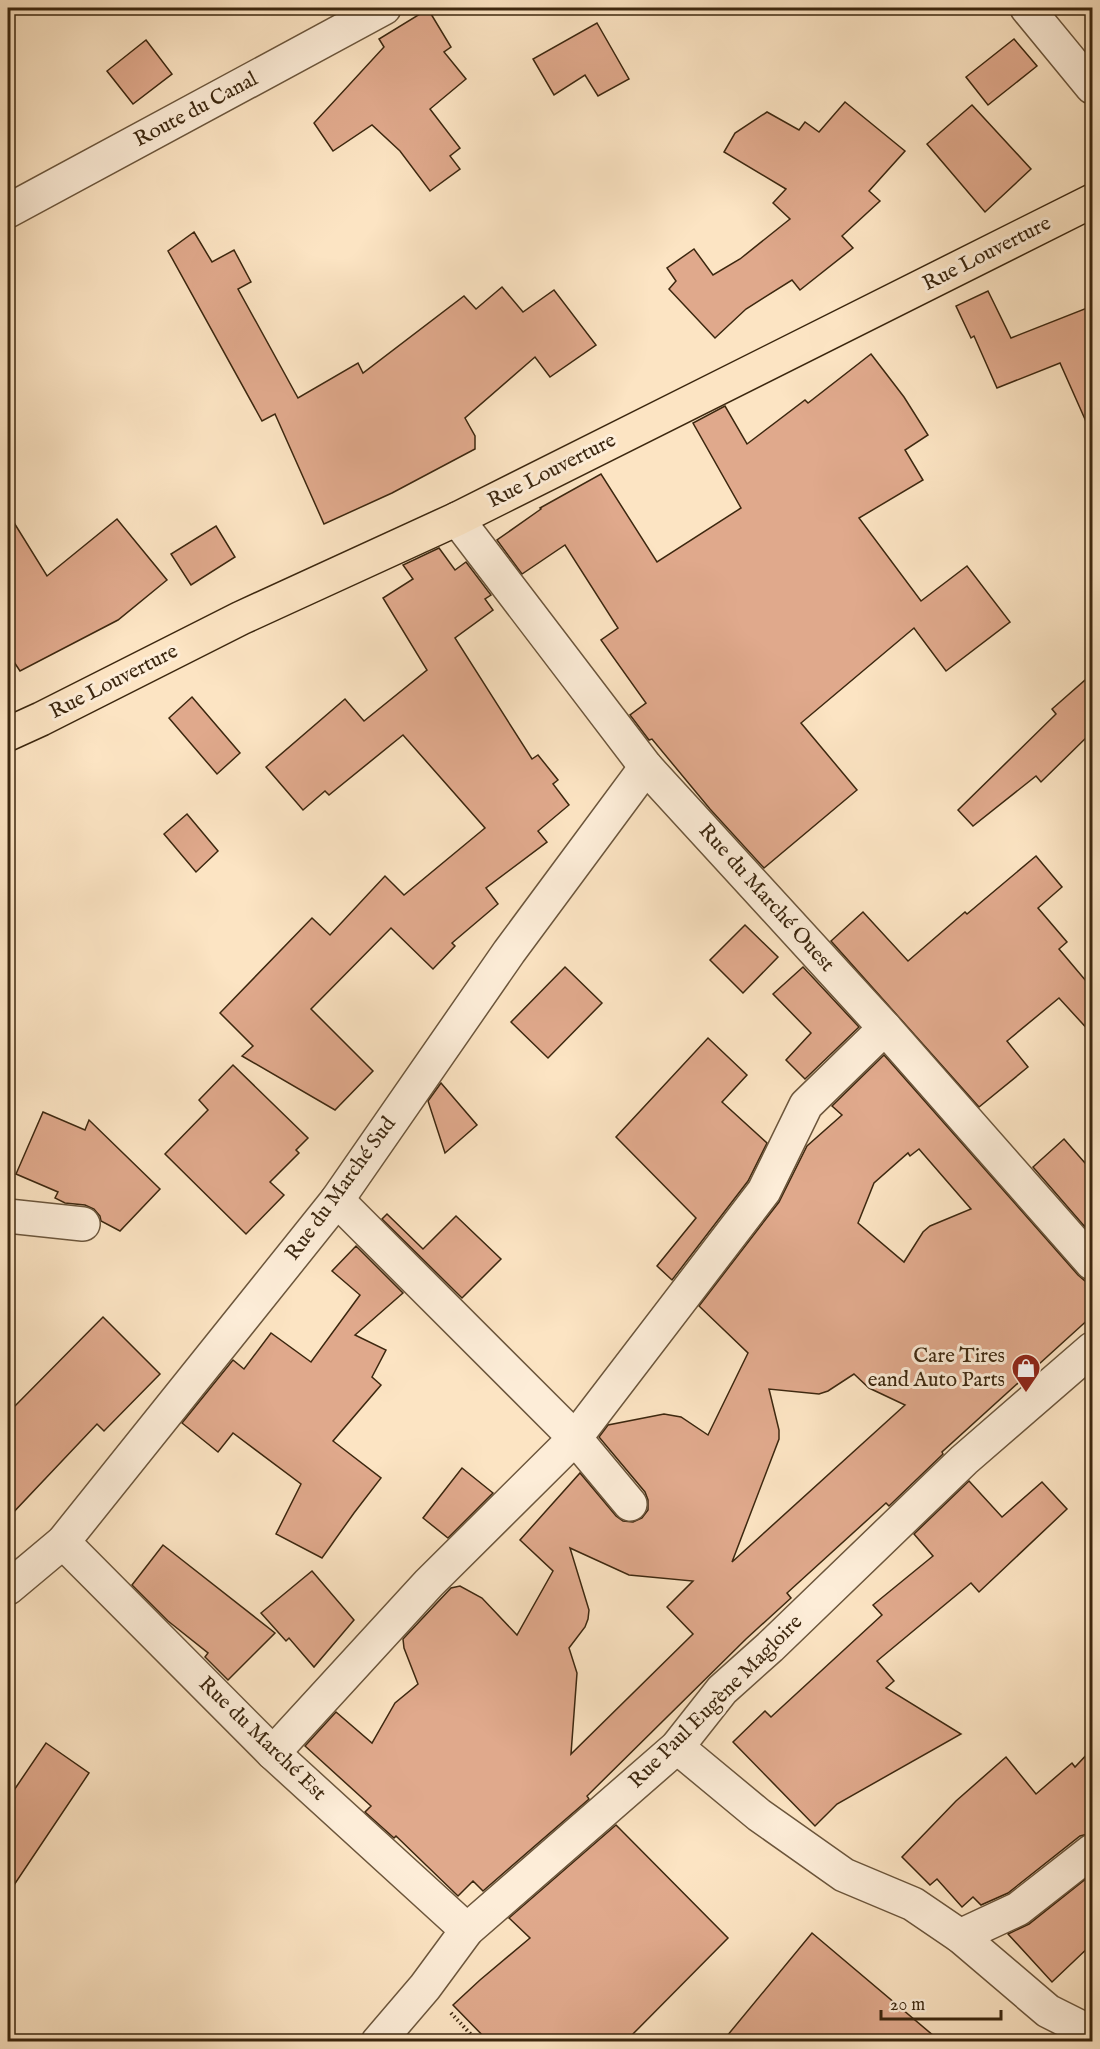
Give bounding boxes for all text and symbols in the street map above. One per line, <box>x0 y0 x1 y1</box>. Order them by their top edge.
street label: Route du Canal <box>130 66 263 154</box>
street label: Rue Louverture <box>918 210 1056 298</box>
street label: Rue Louverture <box>483 427 621 515</box>
street label: Rue Louverture <box>45 638 183 726</box>
street label: Rue du Marché Ouest <box>692 818 840 978</box>
street label: Rue du Marché Sud <box>280 1111 403 1266</box>
place label: Care Tires eand Auto Parts <box>868 1343 1005 1394</box>
shop icon: Care Tires eand Auto Parts <box>1010 1352 1042 1394</box>
street label: Rue Paul Eugène Magloire <box>623 1609 809 1795</box>
street label: Rue du Marché Est <box>192 1671 332 1807</box>
scale bar <box>881 1983 1001 2021</box>
text: 20 m <box>890 1994 925 2017</box>

